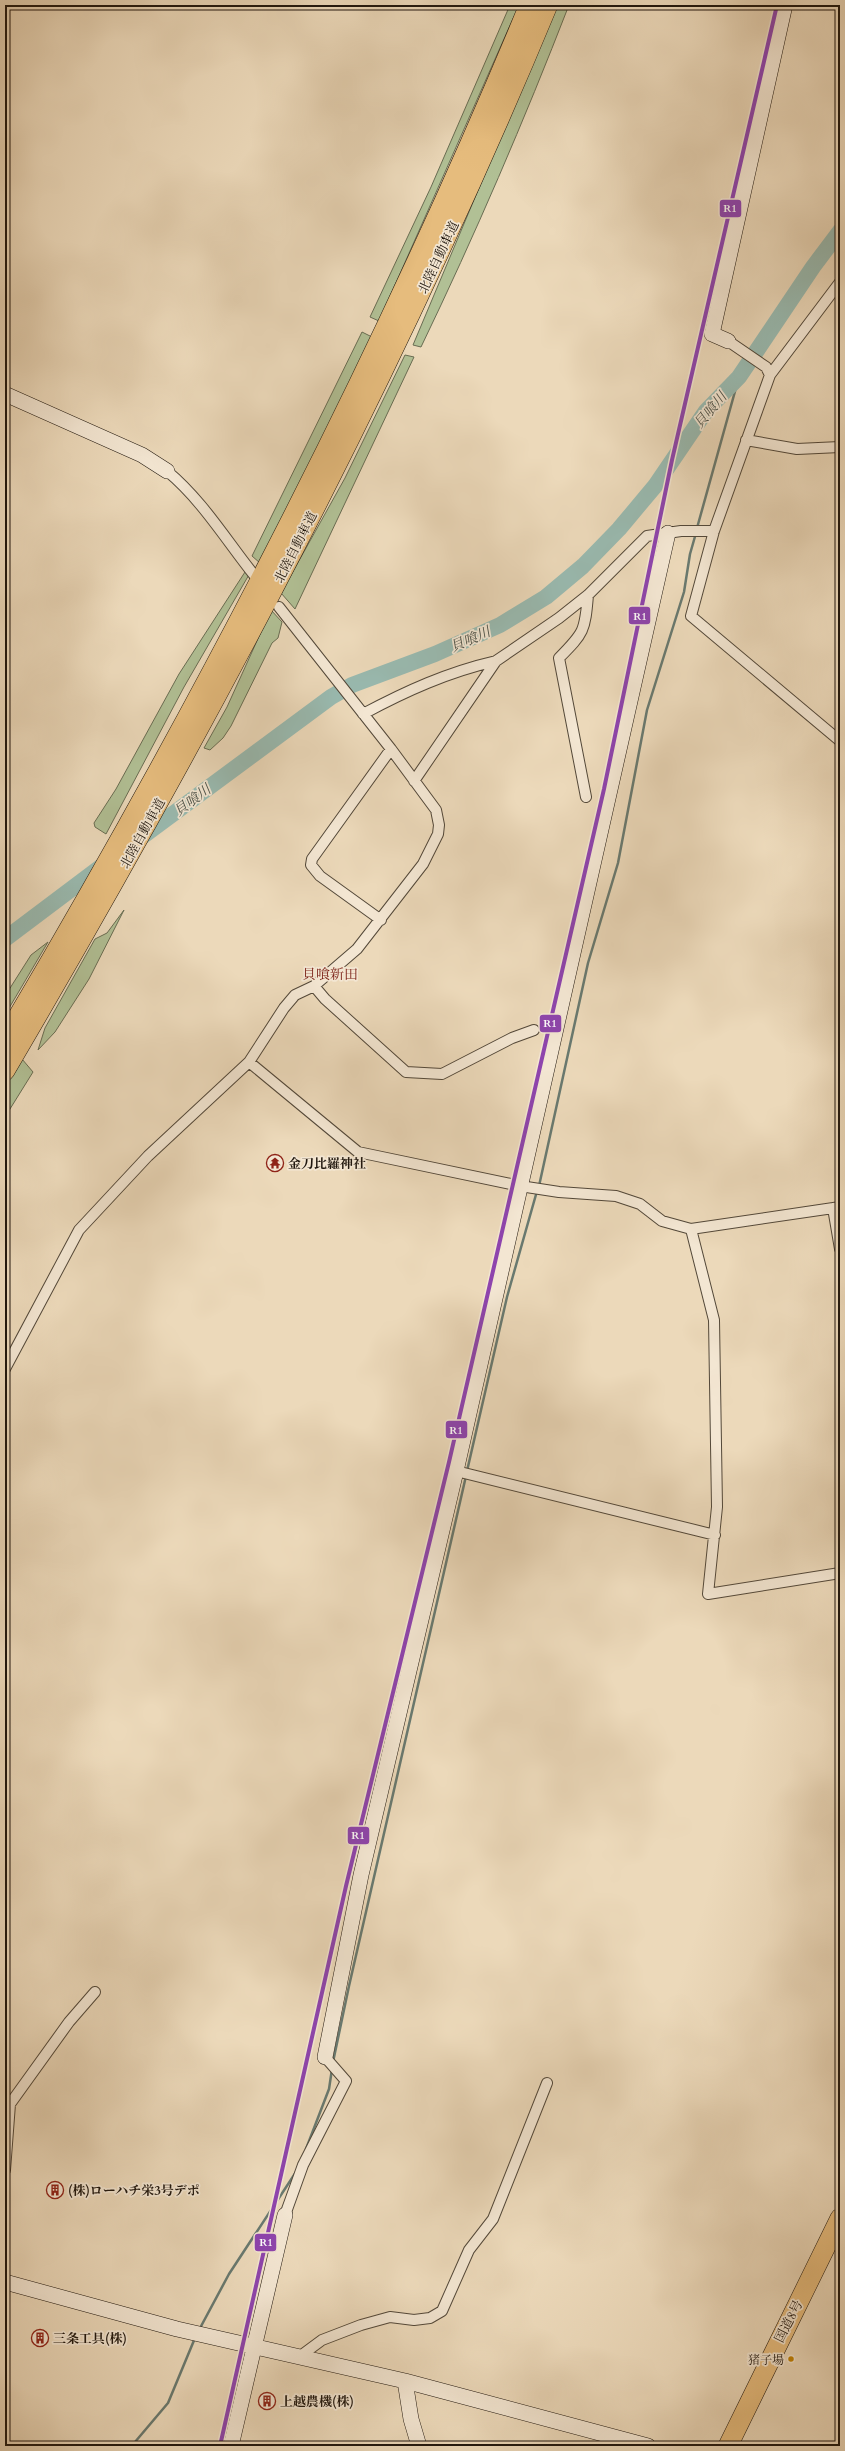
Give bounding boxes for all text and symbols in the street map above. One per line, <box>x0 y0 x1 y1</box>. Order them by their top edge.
line badge: R1 <box>719 199 742 218</box>
text: R1 <box>723 201 737 216</box>
street label: 北陸自動車道 <box>414 218 464 297</box>
water label: 貝喰川 <box>690 387 732 433</box>
street label: 北陸自動車道 <box>270 509 322 586</box>
line badge: R1 <box>628 606 651 625</box>
text: R1 <box>633 609 647 624</box>
water label: 貝喰川 <box>447 621 495 657</box>
water label: 貝喰川 <box>170 779 216 821</box>
street label: 北陸自動車道 <box>116 795 170 872</box>
district label: 貝喰新田 <box>302 965 358 984</box>
line badge: R1 <box>539 1014 562 1033</box>
text: R1 <box>543 1016 557 1031</box>
temple icon: 金刀比羅神社 <box>265 1153 285 1173</box>
place label: 金刀比羅神社 <box>288 1155 366 1173</box>
line badge: R1 <box>445 1420 468 1439</box>
text: R1 <box>449 1423 463 1438</box>
line badge: R1 <box>347 1826 370 1845</box>
text: R1 <box>351 1828 365 1843</box>
building icon: (株)ローハチ栄3号デポ <box>45 2180 65 2200</box>
place label: (株)ローハチ栄3号デポ <box>68 2182 200 2200</box>
line badge: R1 <box>254 2233 277 2252</box>
text: R1 <box>259 2235 273 2250</box>
street label: 国道8号 <box>771 2297 807 2346</box>
building icon: 三条工具(株) <box>30 2328 50 2348</box>
place label: 三条工具(株) <box>53 2330 127 2348</box>
place label: 猪子場 <box>748 2352 784 2368</box>
marker: 猪子場 <box>786 2354 796 2364</box>
building icon: 上越農機(株) <box>257 2391 277 2411</box>
place label: 上越農機(株) <box>280 2393 354 2411</box>

